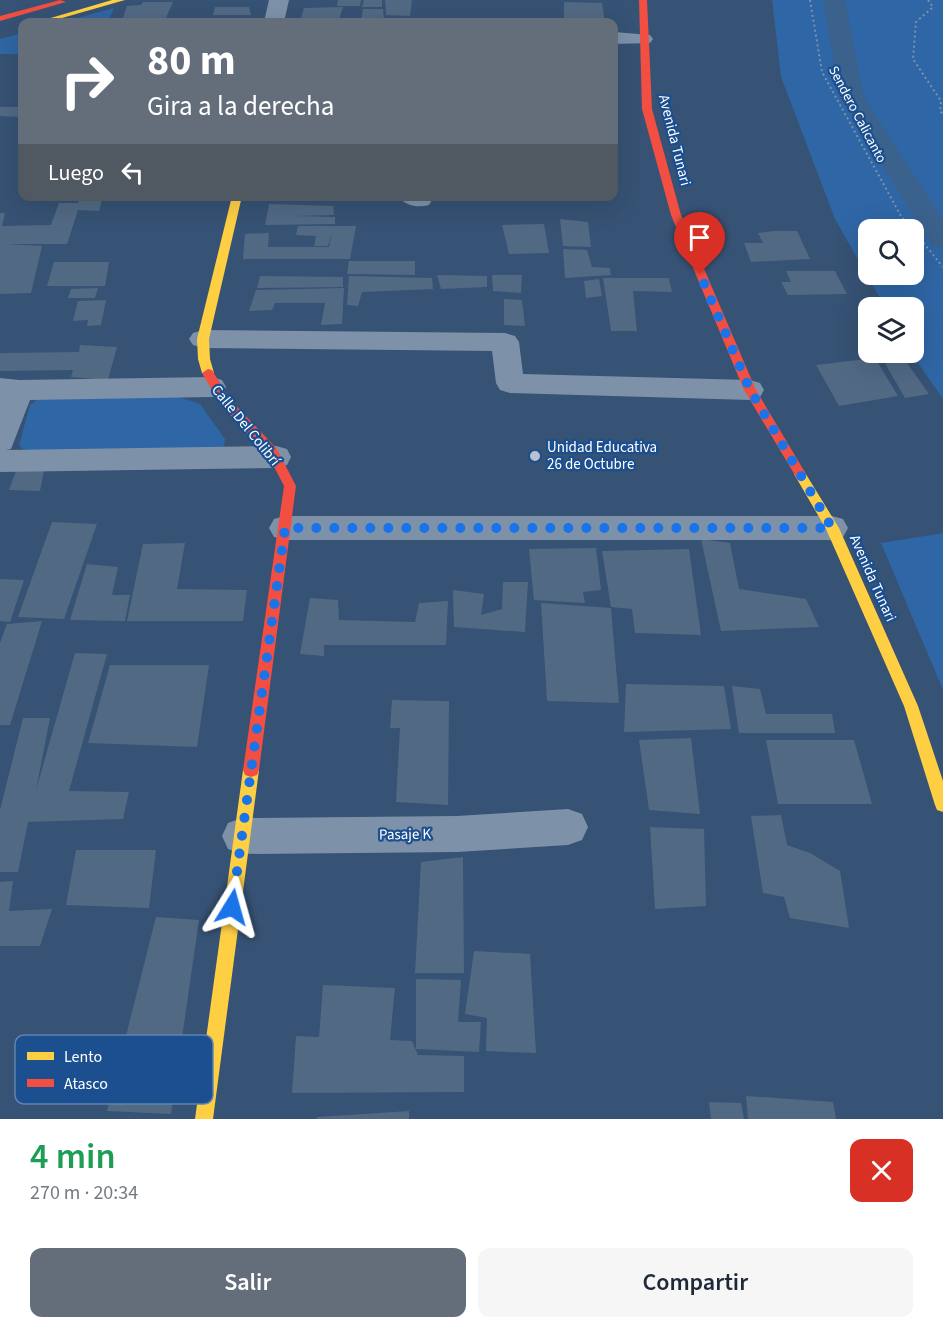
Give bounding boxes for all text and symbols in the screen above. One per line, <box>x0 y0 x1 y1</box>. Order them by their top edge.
text: 80 m <box>147 31 236 91</box>
icon: right <box>48 42 126 120</box>
street label: Sendero Calicanto <box>823 63 891 166</box>
text: Gira a la derecha <box>147 87 334 126</box>
street label: Avenida Tunari <box>653 92 696 188</box>
icon: left <box>116 156 149 189</box>
text: Luego <box>48 157 104 189</box>
pin <box>674 212 725 274</box>
map controls <box>858 219 924 363</box>
button: search <box>858 219 924 285</box>
icon: arrive <box>683 221 716 254</box>
button: layers <box>858 297 924 363</box>
street label: Calle Del Colibrí <box>206 380 286 471</box>
place label: Unidad Educativa 26 de Octubre <box>547 437 657 475</box>
marker: Unidad Educativa 26 de Octubre <box>528 449 542 463</box>
street label: Avenida Tunari <box>844 531 901 625</box>
street label: Pasaje K <box>379 824 432 845</box>
position arrow <box>200 875 264 939</box>
legend <box>15 1035 213 1104</box>
text: Lento <box>64 1046 102 1068</box>
text: Atasco <box>64 1073 108 1095</box>
text: 4 min <box>30 1131 116 1182</box>
button: close <box>850 1139 913 1202</box>
text: 270 m · 20:34 <box>30 1179 138 1207</box>
button: Salir <box>30 1248 466 1317</box>
button: Compartir <box>478 1248 913 1317</box>

